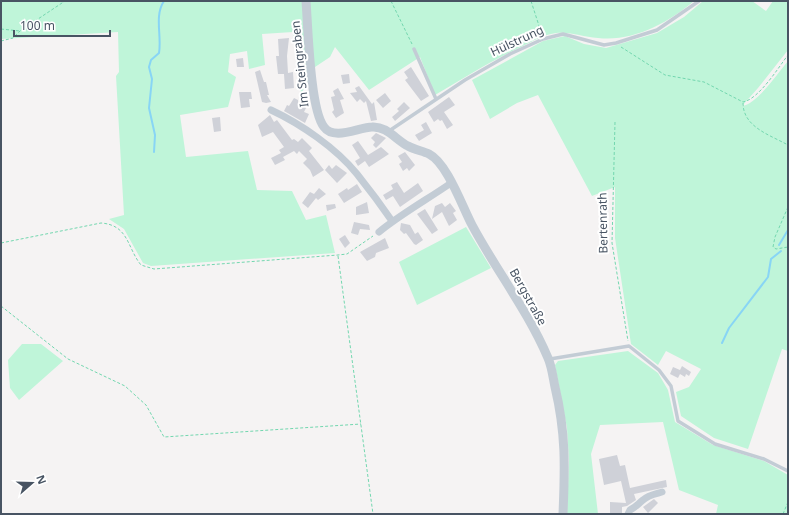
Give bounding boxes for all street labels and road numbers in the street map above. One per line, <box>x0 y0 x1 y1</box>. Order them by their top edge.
street label: Im Steingraben <box>287 20 313 108</box>
street label: Hülstrung <box>488 21 546 60</box>
street label: Bertenrath <box>593 192 612 254</box>
street label: Bergstraße <box>506 265 551 328</box>

